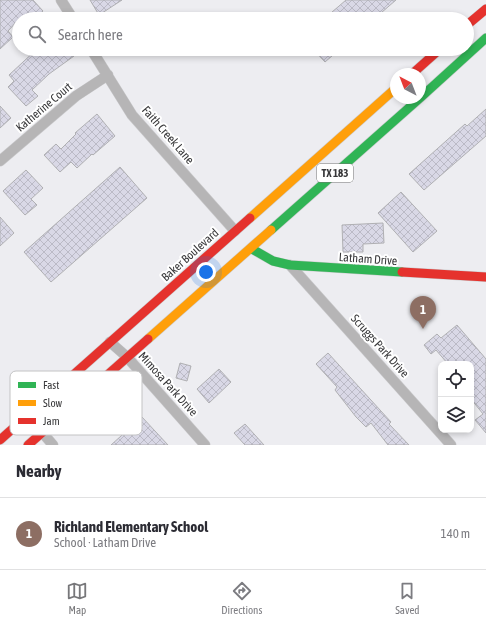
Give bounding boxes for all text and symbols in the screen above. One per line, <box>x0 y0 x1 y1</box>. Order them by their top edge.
search box <box>12 12 474 56</box>
icon: search <box>26 23 48 45</box>
text: Search here <box>58 26 123 43</box>
north arrow <box>390 68 426 104</box>
street label: Katherine Court <box>13 79 75 134</box>
street label: Faith Creek Lane <box>139 103 197 167</box>
road number: TX 183 <box>317 164 353 182</box>
street label: Baker Boulevard <box>159 226 221 284</box>
street label: Latham Drive <box>338 250 398 268</box>
your location <box>196 262 216 282</box>
pin: 1 <box>410 296 436 329</box>
street label: Scruggs Park Drive <box>348 312 412 380</box>
street label: Mimosa Park Drive <box>136 349 200 419</box>
map controls <box>438 361 474 433</box>
button: locate <box>438 361 474 397</box>
legend <box>10 371 142 435</box>
text: Fast <box>43 379 59 391</box>
text: Slow <box>43 397 62 409</box>
button: layers <box>438 397 474 433</box>
text: Jam <box>43 415 60 427</box>
text: Nearby <box>16 461 62 481</box>
text: Richland Elementary School <box>54 518 208 535</box>
text: 1 <box>26 526 32 541</box>
text: 140 m <box>441 526 470 541</box>
text: School · Latham Drive <box>54 535 156 550</box>
tab: Map <box>66 580 88 616</box>
tab: Directions <box>221 580 262 616</box>
tab: Saved <box>395 580 420 616</box>

